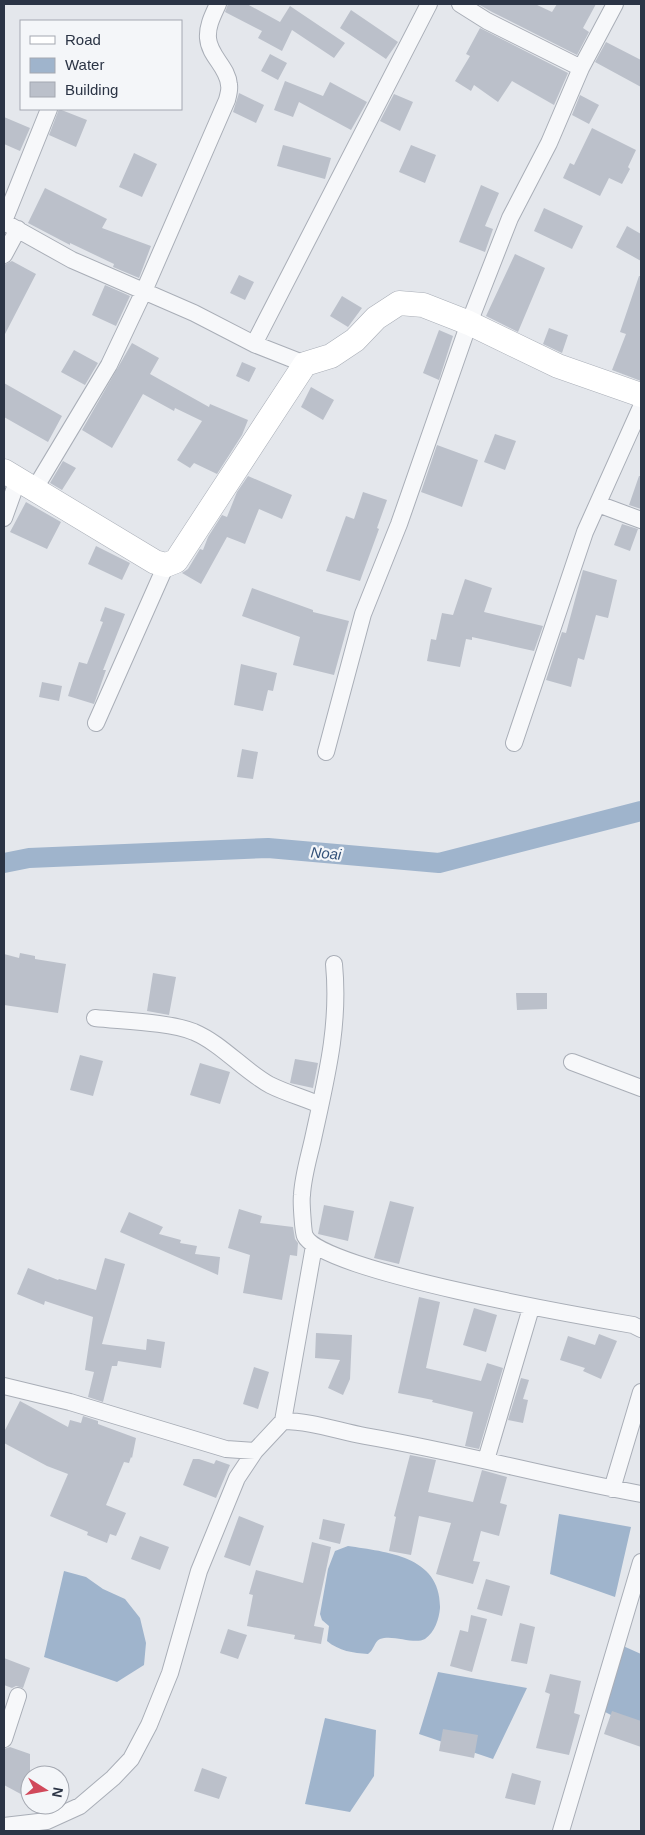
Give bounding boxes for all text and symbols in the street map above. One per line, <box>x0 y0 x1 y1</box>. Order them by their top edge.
legend <box>20 20 182 110</box>
text: Road <box>65 31 101 48</box>
text: Water <box>65 56 104 73</box>
text: Building <box>65 81 118 98</box>
water label: Noai <box>310 843 343 863</box>
north arrow <box>20 1765 70 1815</box>
text: N <box>49 1786 67 1799</box>

